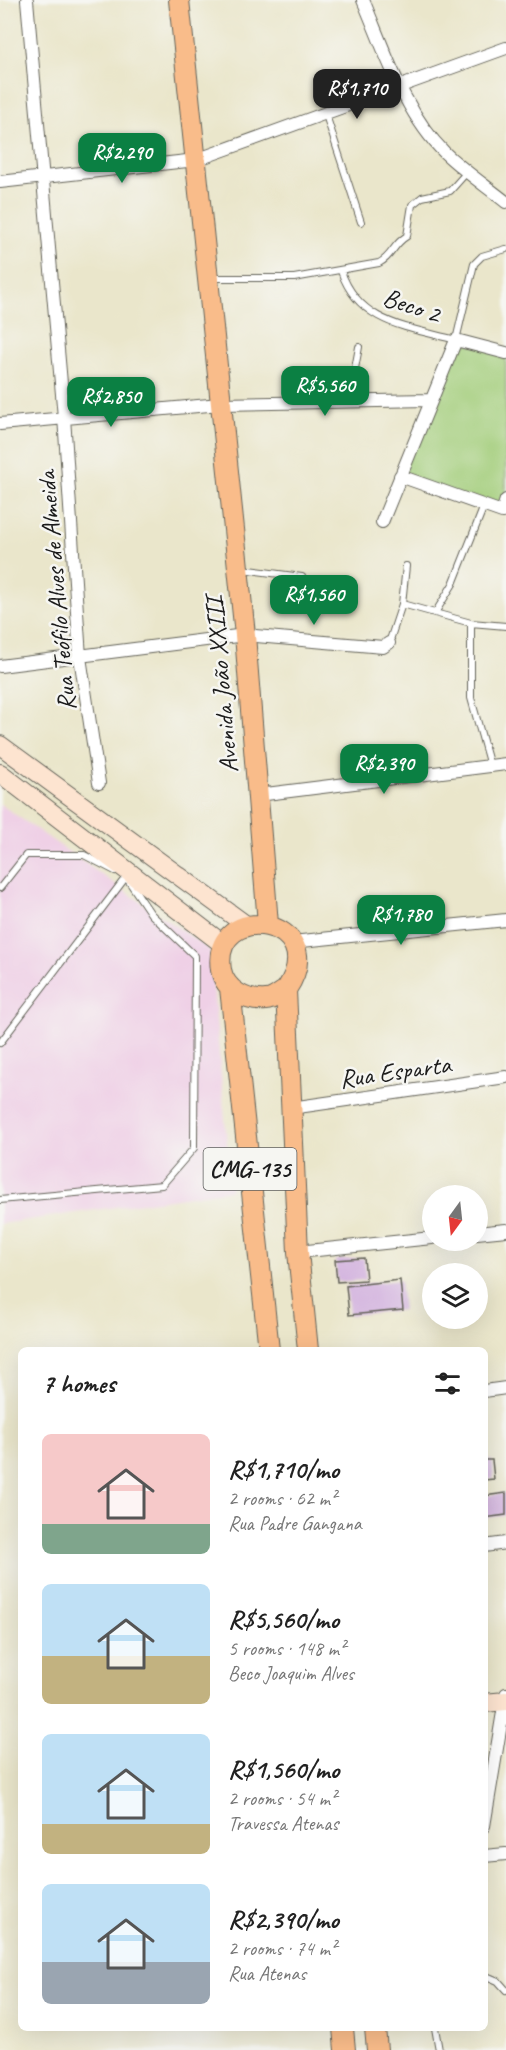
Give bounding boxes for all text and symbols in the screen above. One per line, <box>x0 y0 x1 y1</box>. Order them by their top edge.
pin: R$1,710 <box>302 69 412 120</box>
text: R$1,710 <box>327 76 387 101</box>
pin: R$2,290 <box>67 133 177 184</box>
text: R$2,290 <box>92 140 152 165</box>
street label: Beco 2 <box>379 280 447 331</box>
pin: R$5,560 <box>270 366 380 417</box>
text: R$5,560 <box>295 373 355 398</box>
pin: R$2,850 <box>56 377 166 428</box>
text: R$2,850 <box>81 384 141 409</box>
street label: Rua Teófilo Alves de Almeida <box>29 467 83 712</box>
pin: R$1,560 <box>259 575 369 626</box>
text: R$1,560 <box>284 582 344 607</box>
street label: Avenida João XXIII <box>197 590 246 774</box>
pin: R$2,390 <box>329 744 439 795</box>
text: R$2,390 <box>354 751 414 776</box>
pin: R$1,780 <box>346 895 456 946</box>
text: R$1,780 <box>371 902 431 927</box>
street label: Rua Esparta <box>337 1047 454 1096</box>
road number: CMG-135 <box>204 1148 296 1190</box>
north arrow <box>422 1185 488 1251</box>
map controls <box>422 1185 488 1329</box>
button: layers <box>422 1263 488 1329</box>
text: 7 homes <box>42 1367 115 1400</box>
icon: filters <box>431 1367 464 1400</box>
text: R$1,710/mo <box>228 1453 339 1486</box>
icon: home <box>90 1458 162 1530</box>
text: 2 rooms · 62 m² <box>228 1486 336 1511</box>
text: Rua Padre Gangana <box>228 1511 361 1536</box>
text: R$5,560/mo <box>228 1603 339 1636</box>
icon: home <box>90 1608 162 1680</box>
text: 5 rooms · 148 m² <box>228 1636 345 1661</box>
text: Beco Joaquim Alves <box>228 1661 354 1686</box>
text: R$1,560/mo <box>228 1753 339 1786</box>
icon: home <box>90 1758 162 1830</box>
text: 2 rooms · 54 m² <box>228 1786 336 1811</box>
text: Travessa Atenas <box>228 1811 338 1836</box>
text: R$2,390/mo <box>228 1903 339 1936</box>
icon: home <box>90 1908 162 1980</box>
text: 2 rooms · 74 m² <box>228 1936 336 1961</box>
text: Rua Atenas <box>228 1961 306 1986</box>

